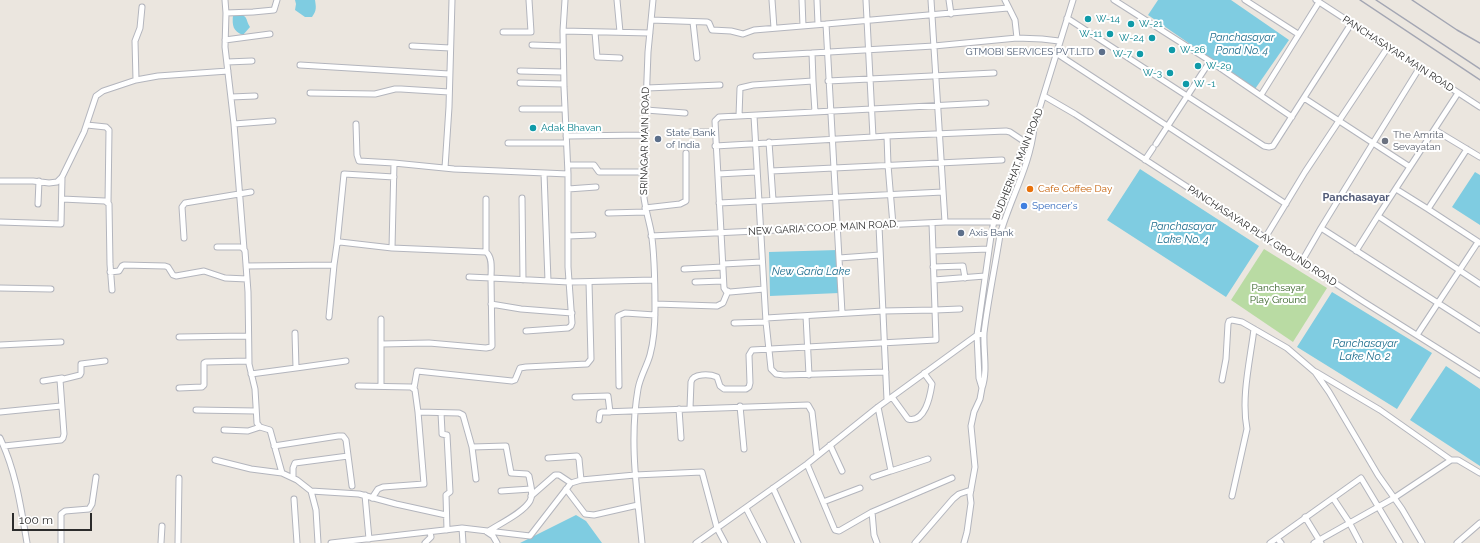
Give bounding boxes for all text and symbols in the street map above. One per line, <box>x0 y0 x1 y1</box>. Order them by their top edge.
place label: W-14 <box>1096 13 1120 25</box>
street label: PANCHASAYAR MAIN ROAD <box>1340 13 1456 95</box>
marker: W-14 <box>1083 14 1093 24</box>
place label: W-21 <box>1139 18 1163 30</box>
marker: W-21 <box>1126 19 1136 29</box>
place label: W-11 <box>1079 28 1102 40</box>
marker: W-11 <box>1105 29 1115 39</box>
water label: Panchasayar Pond No. 4 <box>1209 31 1275 57</box>
place label: W-24 <box>1119 32 1144 44</box>
marker: W-24 <box>1147 33 1157 43</box>
place label: W-26 <box>1180 44 1206 56</box>
marker: W-26 <box>1167 45 1177 55</box>
place label: GTMOBI SERVICES PVT.LTD <box>965 46 1094 58</box>
marker: GTMOBI SERVICES PVT.LTD <box>1097 47 1107 57</box>
place label: W-7 <box>1113 48 1132 60</box>
marker: W-7 <box>1135 49 1145 59</box>
place label: W-29 <box>1206 60 1231 72</box>
marker: W-29 <box>1193 61 1203 71</box>
place label: W-3 <box>1143 67 1162 79</box>
marker: W-3 <box>1165 68 1175 78</box>
place label: W -1 <box>1194 78 1215 90</box>
marker: W -1 <box>1181 79 1191 89</box>
street label: SRINAGAR MAIN ROAD <box>638 87 652 195</box>
street label: BUDHERHAT MAIN ROAD <box>990 106 1046 222</box>
place label: Adak Bhavan <box>541 122 601 134</box>
marker: Adak Bhavan <box>528 123 538 133</box>
place label: State Bank of India <box>666 127 716 150</box>
place label: The Amrita Sevayatan <box>1393 129 1444 152</box>
marker: State Bank of India <box>653 134 663 144</box>
marker: The Amrita Sevayatan <box>1380 136 1390 146</box>
place label: Cafe Coffee Day <box>1038 183 1112 195</box>
street label: PANCHASAYAR PLAY GROUND ROAD <box>1185 183 1339 289</box>
marker: Cafe Coffee Day <box>1025 184 1035 194</box>
district label: Panchasayar <box>1323 191 1389 205</box>
place label: Spencer's <box>1032 200 1077 212</box>
marker: Spencer's <box>1019 201 1029 211</box>
street label: NEW GARIA CO.OP. MAIN ROAD. <box>748 218 898 238</box>
water label: Panchasayar Lake No. 4 <box>1150 220 1216 246</box>
place label: Axis Bank <box>969 227 1014 239</box>
marker: Axis Bank <box>956 228 966 238</box>
water label: New Garia Lake <box>772 265 850 279</box>
park label: Panchsayar Play Ground <box>1250 282 1306 306</box>
water label: Panchasayar Lake No. 2 <box>1332 337 1398 363</box>
scale bar <box>14 505 94 531</box>
text: 100 m <box>19 513 53 527</box>

